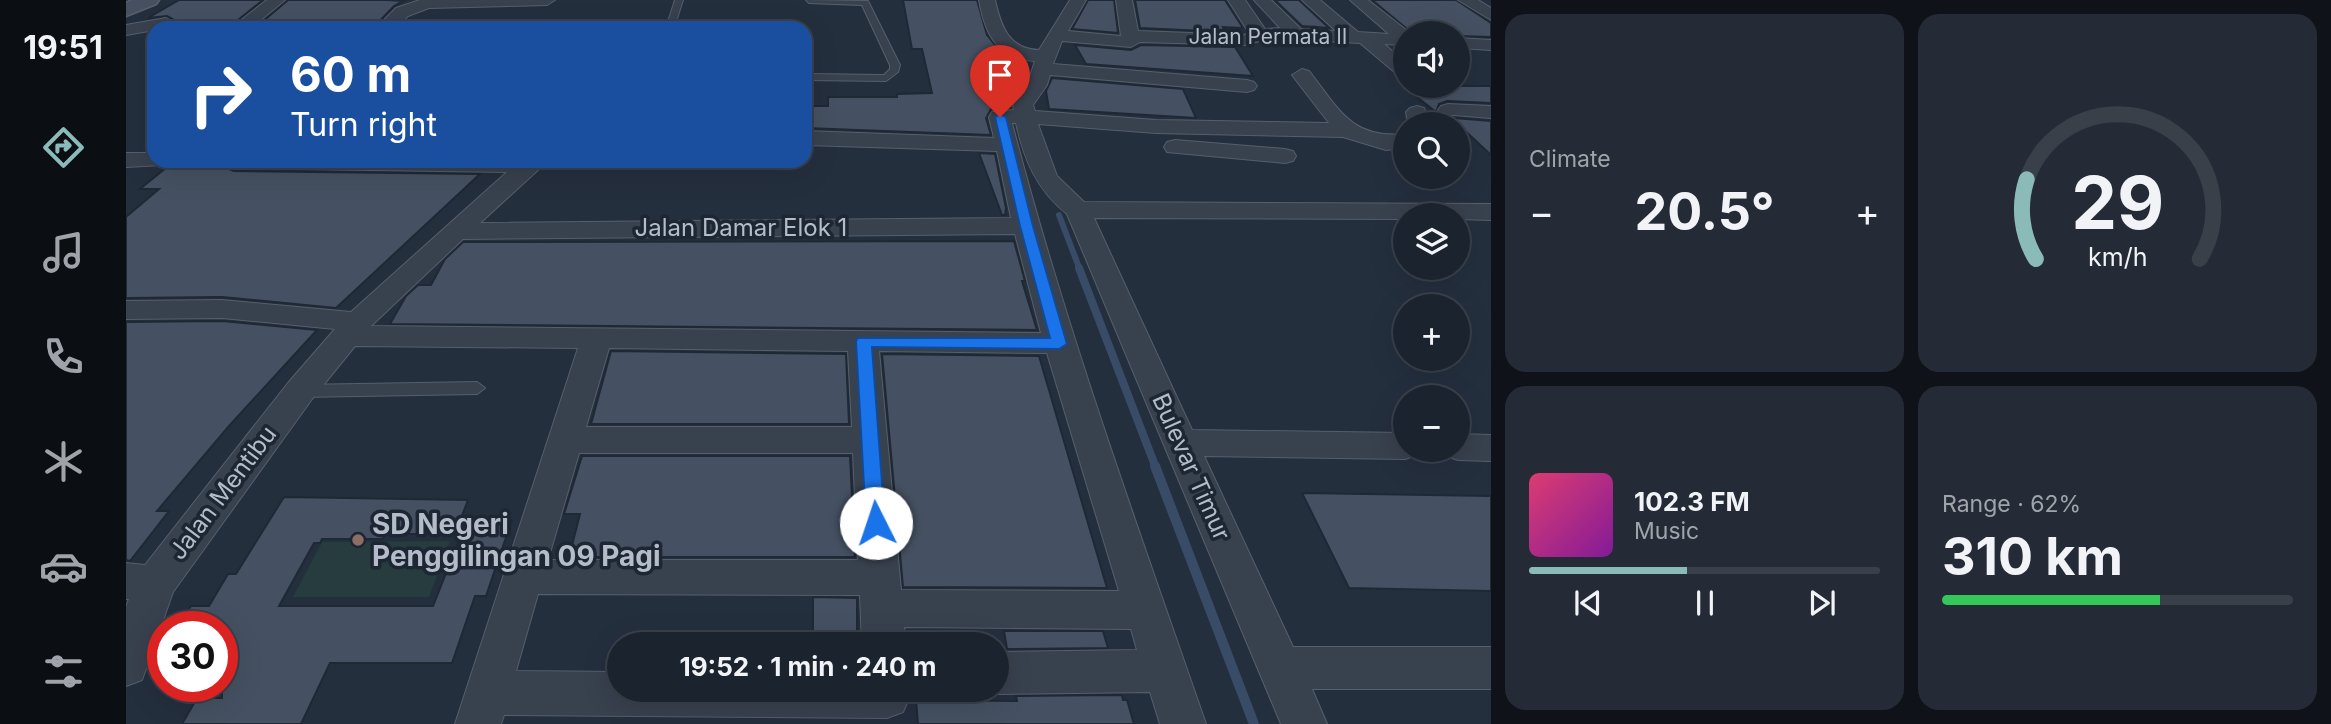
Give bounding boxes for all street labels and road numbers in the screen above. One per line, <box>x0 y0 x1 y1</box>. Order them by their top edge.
street label: Jalan Permata II <box>1189 24 1347 49</box>
street label: Jalan Damar Elok 1 <box>635 213 847 242</box>
street label: Bulevar Timur <box>1146 389 1237 545</box>
street label: Jalan Mentibu <box>163 420 282 565</box>

